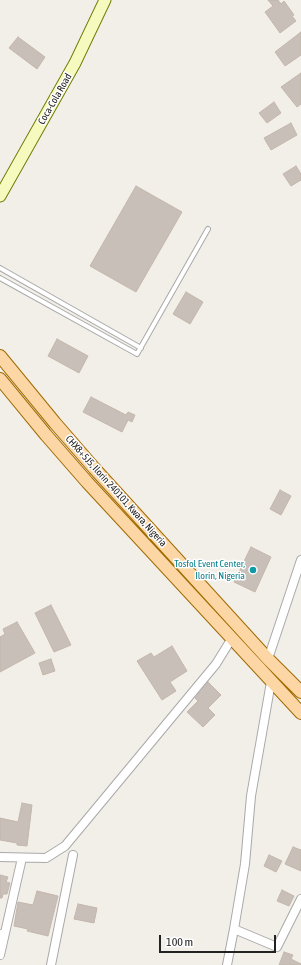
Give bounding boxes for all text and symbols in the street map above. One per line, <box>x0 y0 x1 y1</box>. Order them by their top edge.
street label: Coca-Cola Road <box>36 71 74 127</box>
street label: CHX8+5J5, Ilorin 240101, Kwara, Nigeria <box>63 433 169 549</box>
place label: Tosfol Event Center, Ilorin, Nigeria <box>174 558 245 582</box>
marker: Tosfol Event Center, Ilorin, Nigeria <box>248 565 258 575</box>
scale bar <box>161 927 278 953</box>
text: 100 m <box>166 935 193 949</box>

